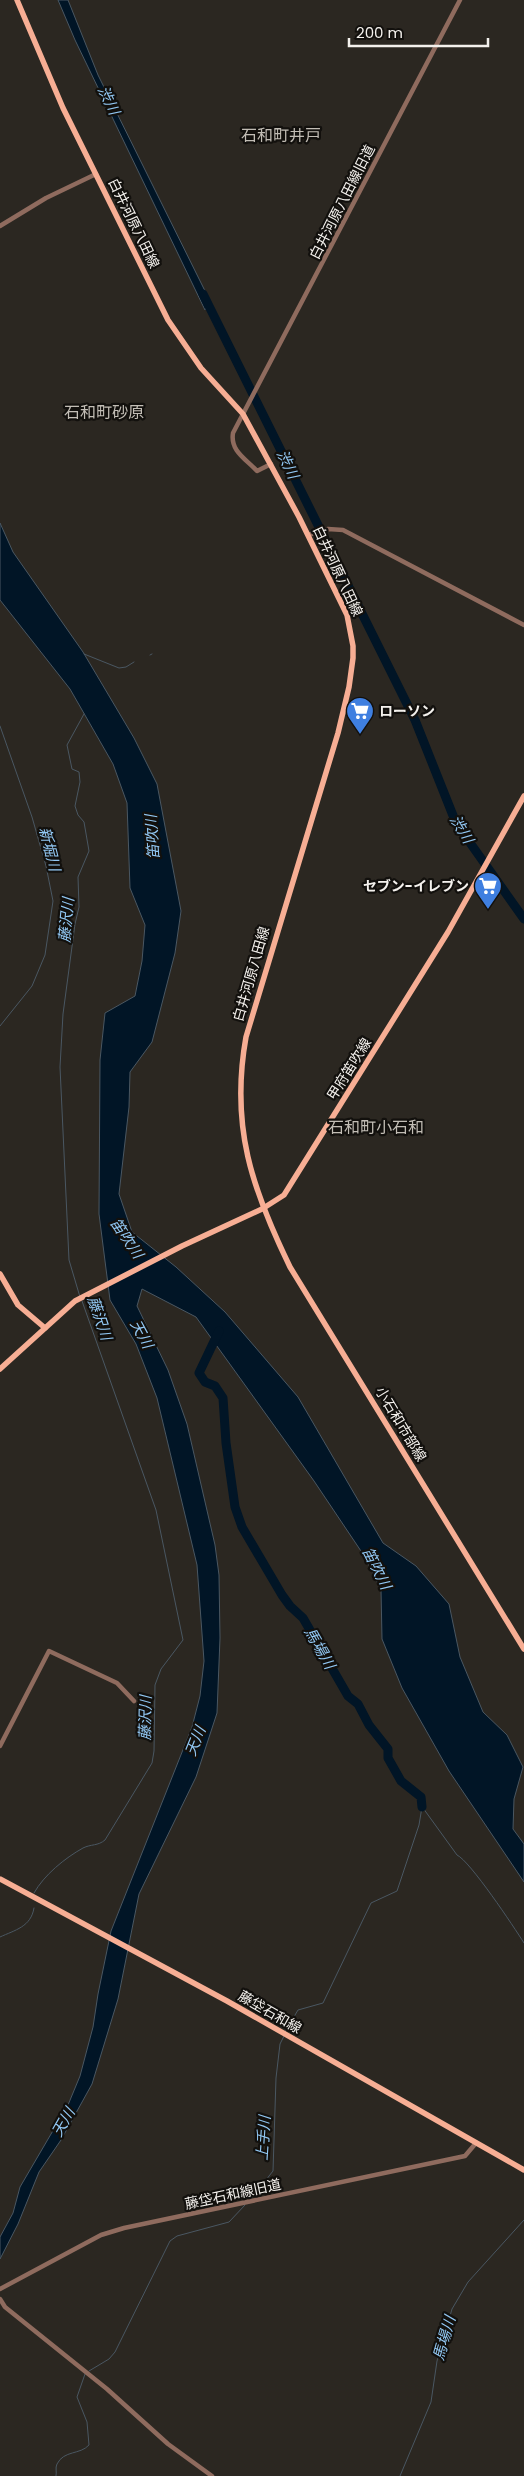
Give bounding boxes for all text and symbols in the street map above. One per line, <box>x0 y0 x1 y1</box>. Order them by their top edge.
scale bar <box>349 15 488 47</box>
text: 200 m <box>356 22 403 43</box>
water label: 渋川 <box>93 82 126 120</box>
district label: 石和町井戸 <box>241 124 321 147</box>
street label: 白井河原八田線旧道 <box>304 141 380 263</box>
street label: 白井河原八田線 <box>104 175 164 271</box>
district label: 石和町砂原 <box>64 401 144 424</box>
water label: 渋川 <box>272 446 305 484</box>
street label: 白井河原八田線 <box>308 522 368 620</box>
supermarket icon: ローソン <box>345 696 375 735</box>
place label: ローソン <box>379 701 435 721</box>
water label: 渋川 <box>445 811 480 849</box>
water label: 笛吹川 <box>140 812 164 860</box>
water label: 新堀川 <box>34 825 66 875</box>
supermarket icon: セブン-イレブン <box>473 871 503 910</box>
place label: セブン-イレブン <box>363 876 469 896</box>
water label: 藤沢川 <box>54 895 79 943</box>
street label: 白井河原八田線 <box>228 924 274 1024</box>
street label: 甲府笛吹線 <box>322 1034 376 1104</box>
district label: 石和町小石和 <box>328 1116 424 1139</box>
water label: 笛吹川 <box>106 1213 149 1264</box>
water label: 藤沢川 <box>83 1293 118 1345</box>
water label: 天川 <box>126 1316 159 1354</box>
street label: 小石和市部線 <box>371 1383 431 1465</box>
water label: 笛吹川 <box>357 1543 397 1595</box>
water label: 馬場川 <box>300 1623 341 1674</box>
water label: 藤沢川 <box>134 1693 156 1741</box>
water label: 天川 <box>180 1721 211 1759</box>
street label: 藤垈石和線 <box>235 1986 305 2038</box>
water label: 天川 <box>46 2102 81 2140</box>
water label: 上手川 <box>251 2113 275 2161</box>
street label: 藤垈石和線旧道 <box>183 2174 283 2214</box>
water label: 馬場川 <box>428 2312 461 2363</box>

